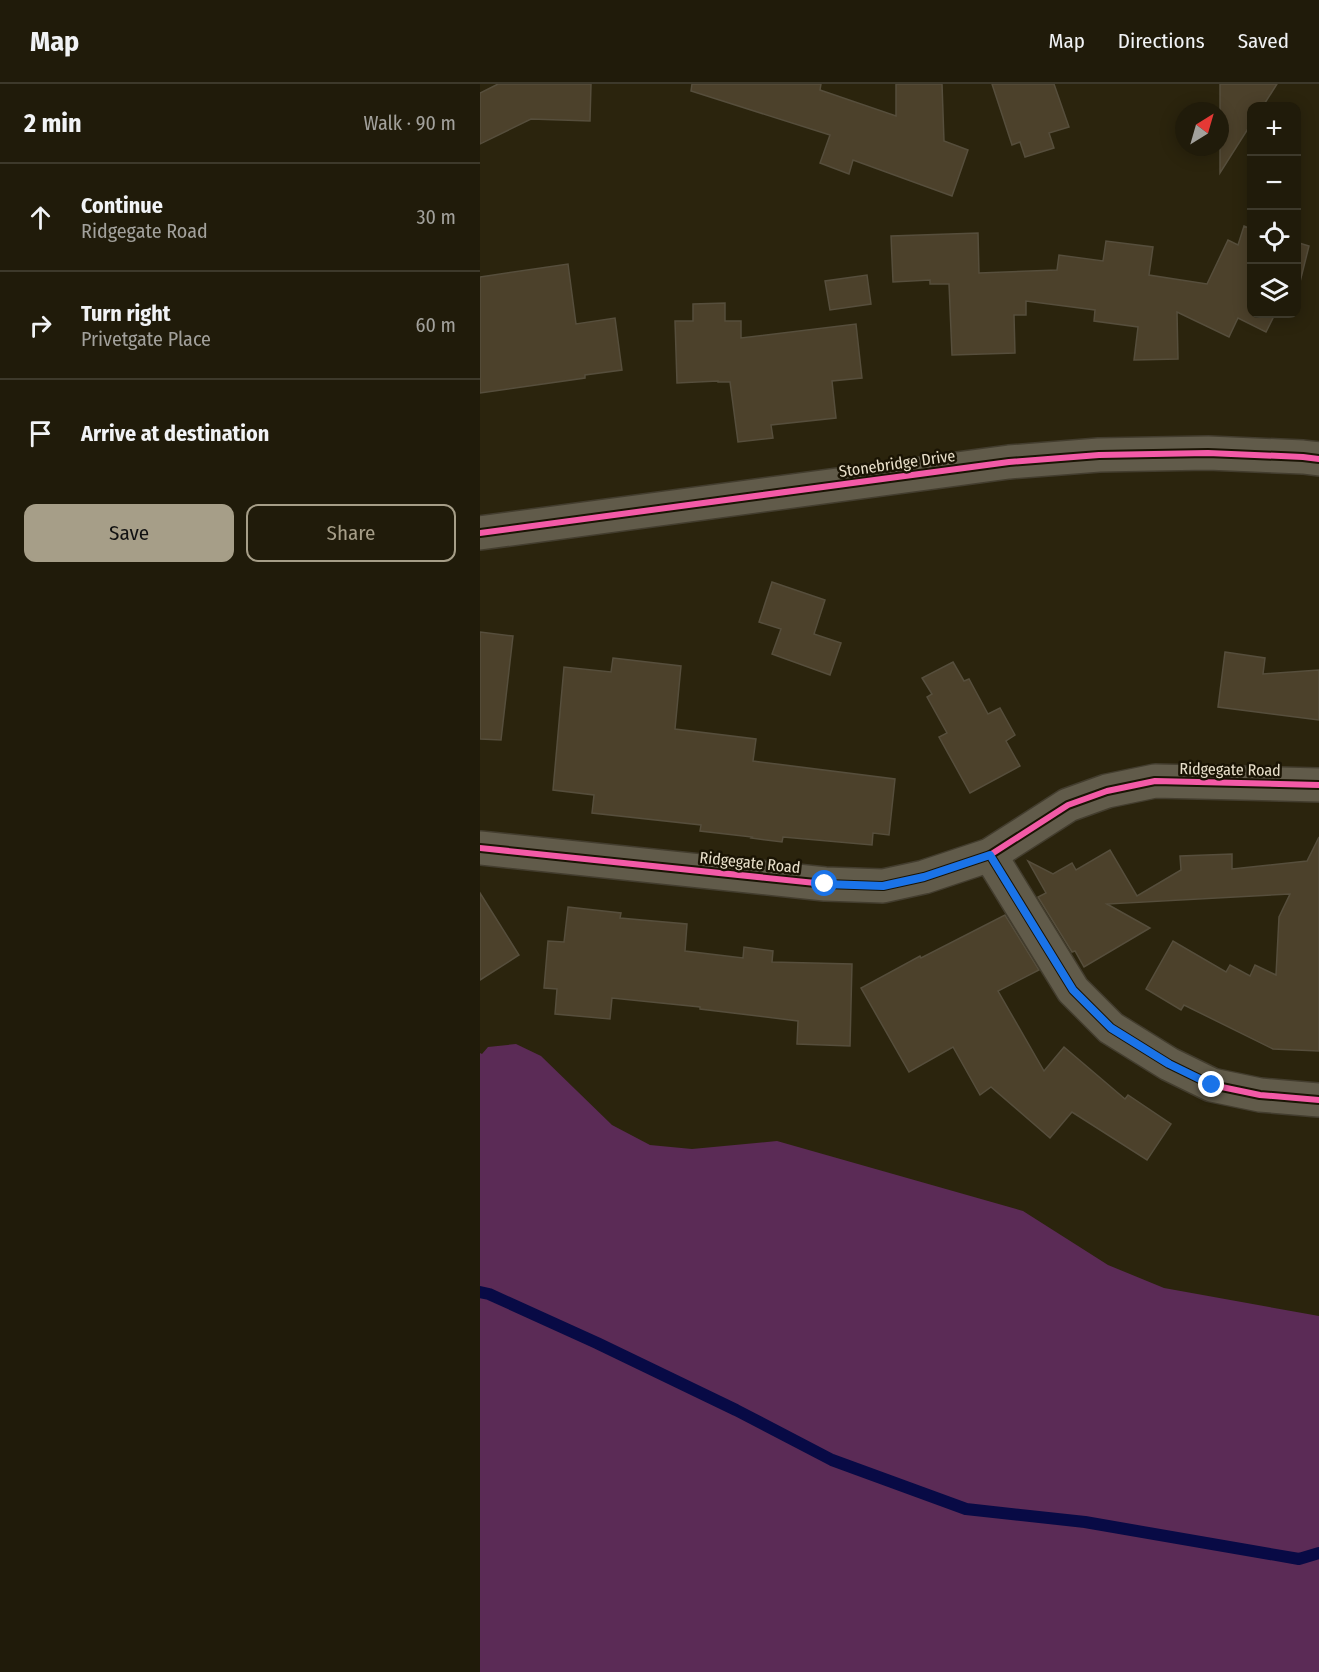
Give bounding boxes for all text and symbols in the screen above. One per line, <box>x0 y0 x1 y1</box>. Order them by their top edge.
text: Map <box>30 25 79 58</box>
text: Map <box>1048 28 1085 54</box>
text: Directions <box>1118 28 1205 54</box>
text: Saved <box>1238 28 1289 54</box>
north arrow <box>1175 102 1229 156</box>
map controls <box>1247 102 1301 318</box>
button: + <box>1247 102 1301 156</box>
text: 2 min <box>24 108 82 139</box>
text: Walk · 90 m <box>364 111 456 135</box>
button: − <box>1247 156 1301 210</box>
text: Continue <box>81 192 163 219</box>
icon: ahead <box>24 201 57 234</box>
text: 30 m <box>416 205 456 229</box>
button: locate <box>1247 210 1301 264</box>
text: Ridgegate Road <box>81 219 208 243</box>
button: layers <box>1247 264 1301 318</box>
text: Turn right <box>81 300 170 327</box>
icon: right <box>24 309 57 342</box>
text: 60 m <box>416 313 456 337</box>
text: Privetgate Place <box>81 327 211 351</box>
icon: arrive <box>24 417 57 450</box>
text: Arrive at destination <box>81 420 269 447</box>
street label: Stonebridge Drive <box>838 446 957 481</box>
button: Save <box>24 504 234 562</box>
button: Share <box>246 504 456 562</box>
street label: Ridgegate Road <box>1179 759 1281 780</box>
street label: Ridgegate Road <box>699 848 801 877</box>
route start <box>811 870 837 896</box>
route end <box>1198 1071 1224 1097</box>

